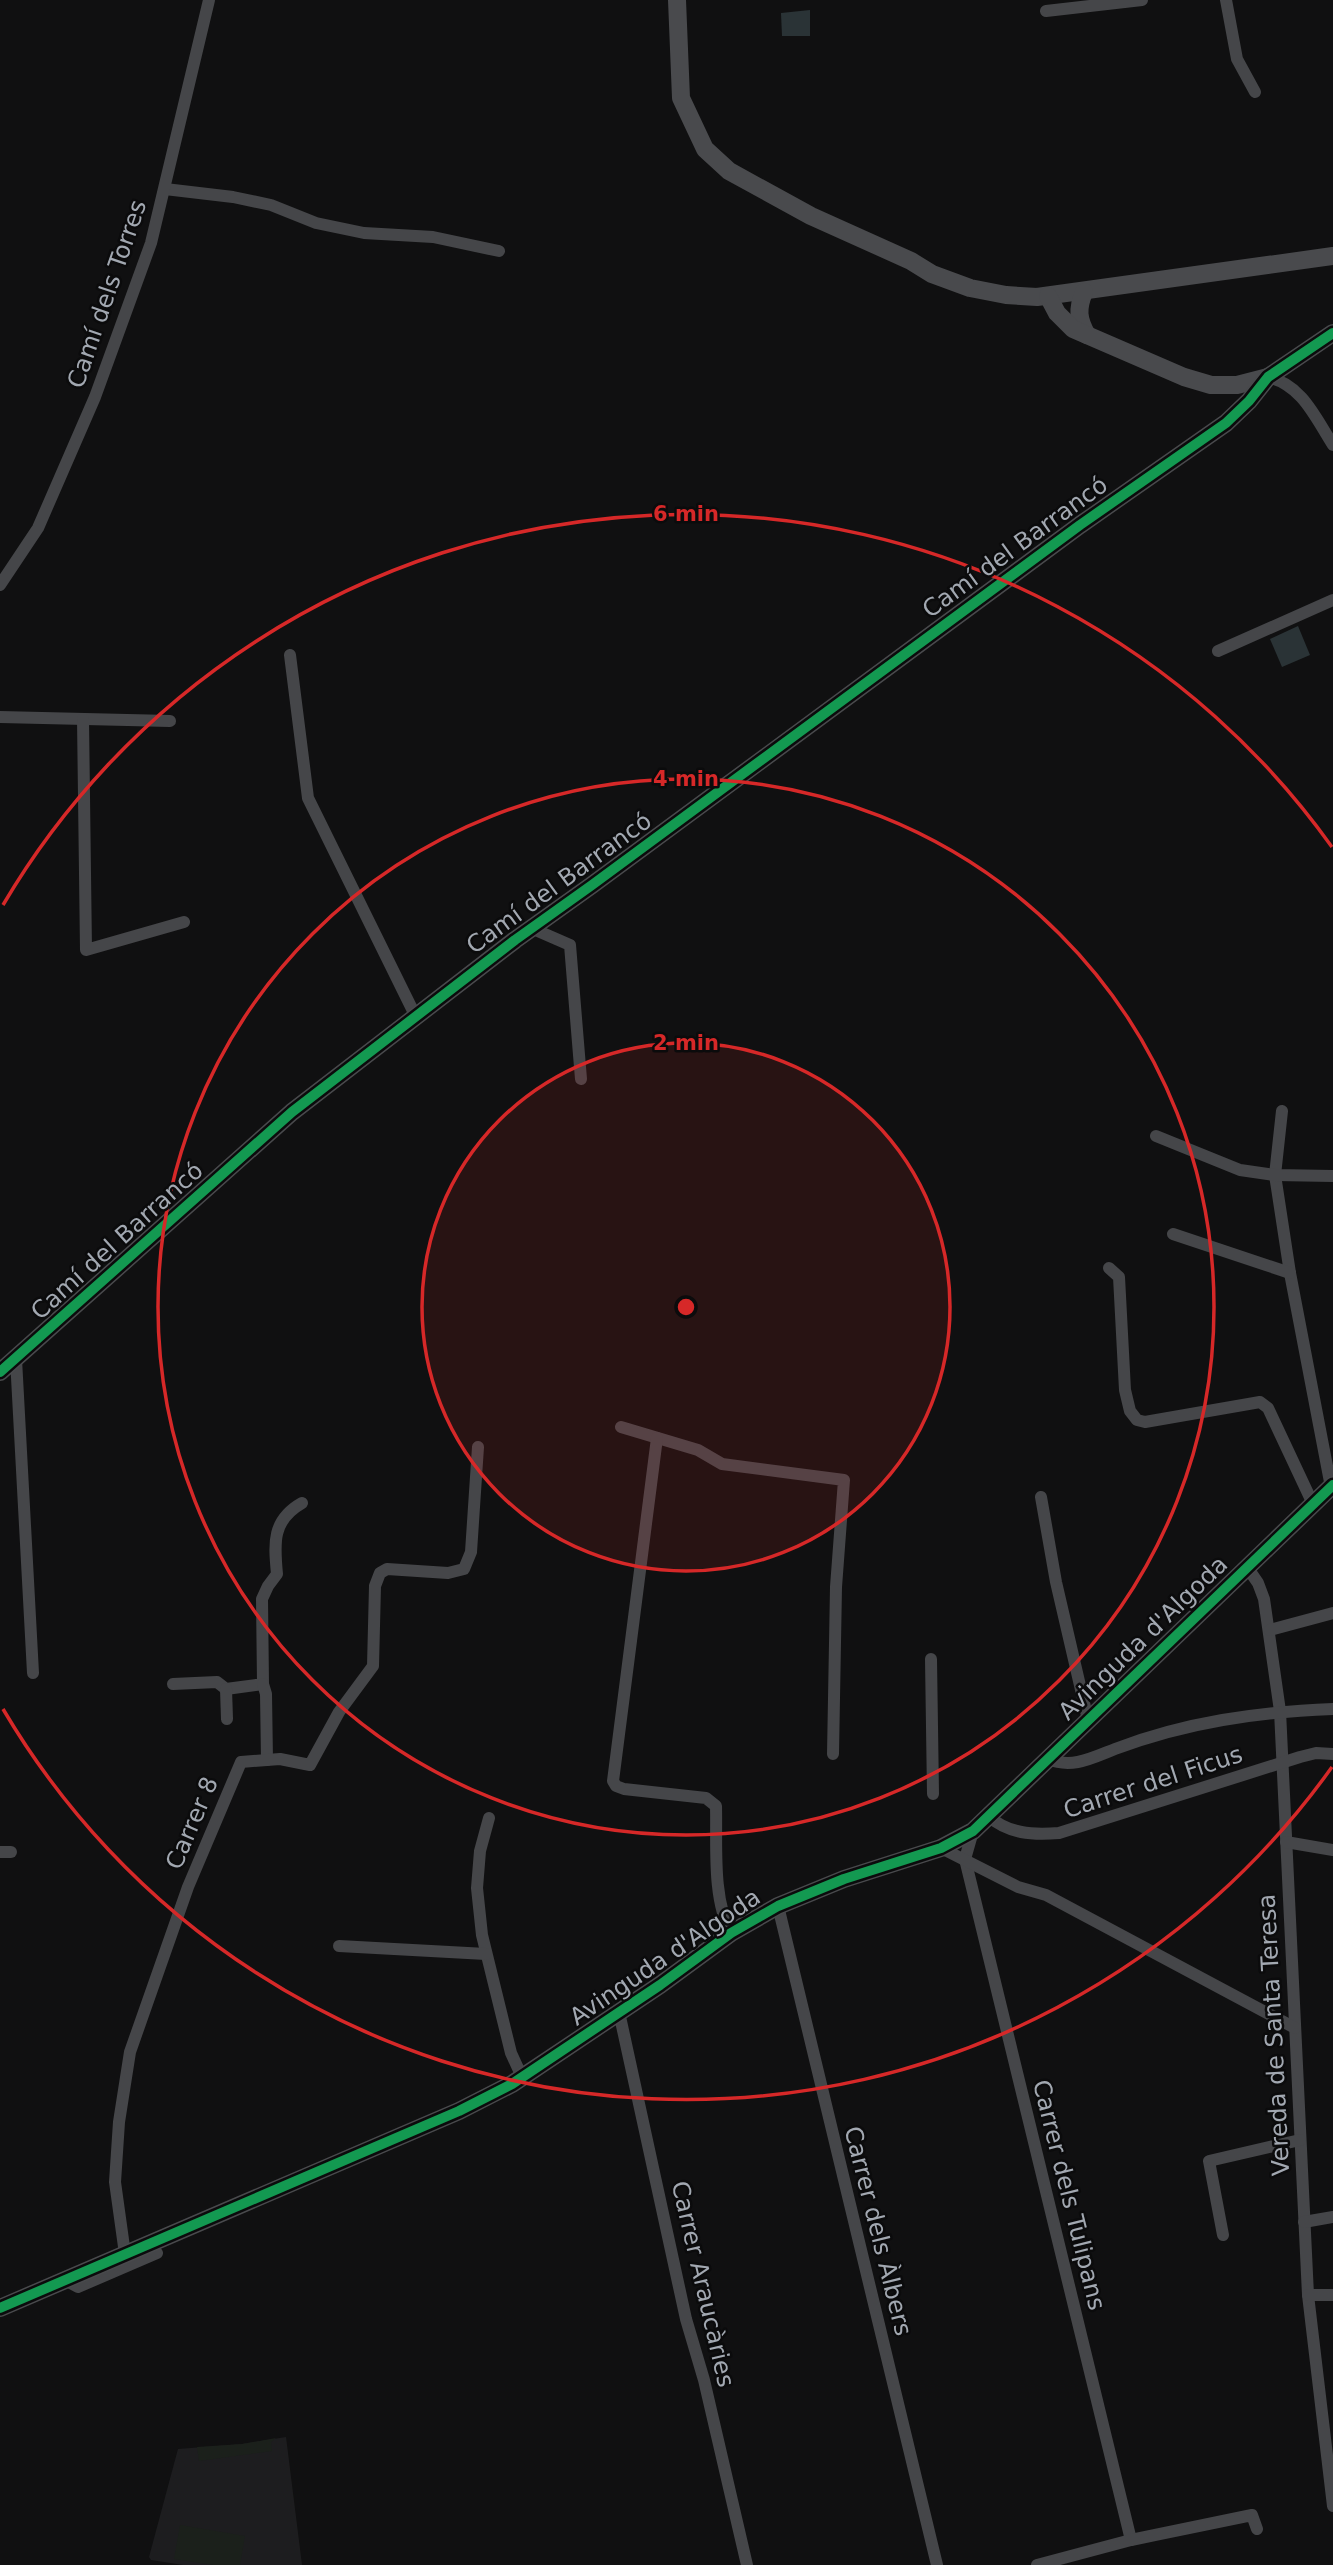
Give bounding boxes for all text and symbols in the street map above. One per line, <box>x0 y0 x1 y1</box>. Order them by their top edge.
street label: Camí dels Torres <box>62 196 152 392</box>
street label: Camí del Barrancó <box>917 471 1113 623</box>
text: 6 min <box>653 502 719 526</box>
text: 4 min <box>653 767 719 791</box>
street label: Camí del Barrancó <box>461 807 657 959</box>
text: 2 min <box>653 1031 719 1055</box>
street label: Camí del Barrancó <box>25 1156 209 1326</box>
centre of rings <box>674 1295 698 1319</box>
street label: Avinguda d'Algoda <box>1053 1550 1233 1726</box>
street label: Carrer del Ficus <box>1060 1740 1246 1824</box>
street label: Carrer 8 <box>160 1773 224 1873</box>
street label: Avinguda d'Algoda <box>564 1883 766 2031</box>
street label: Vereda de Santa Teresa <box>1253 1893 1295 2177</box>
street label: Carrer dels Tulipans <box>1027 2077 1111 2313</box>
street label: Carrer dels Àlbers <box>838 2123 919 2339</box>
street label: Carrer Araucàries <box>666 2178 740 2390</box>

